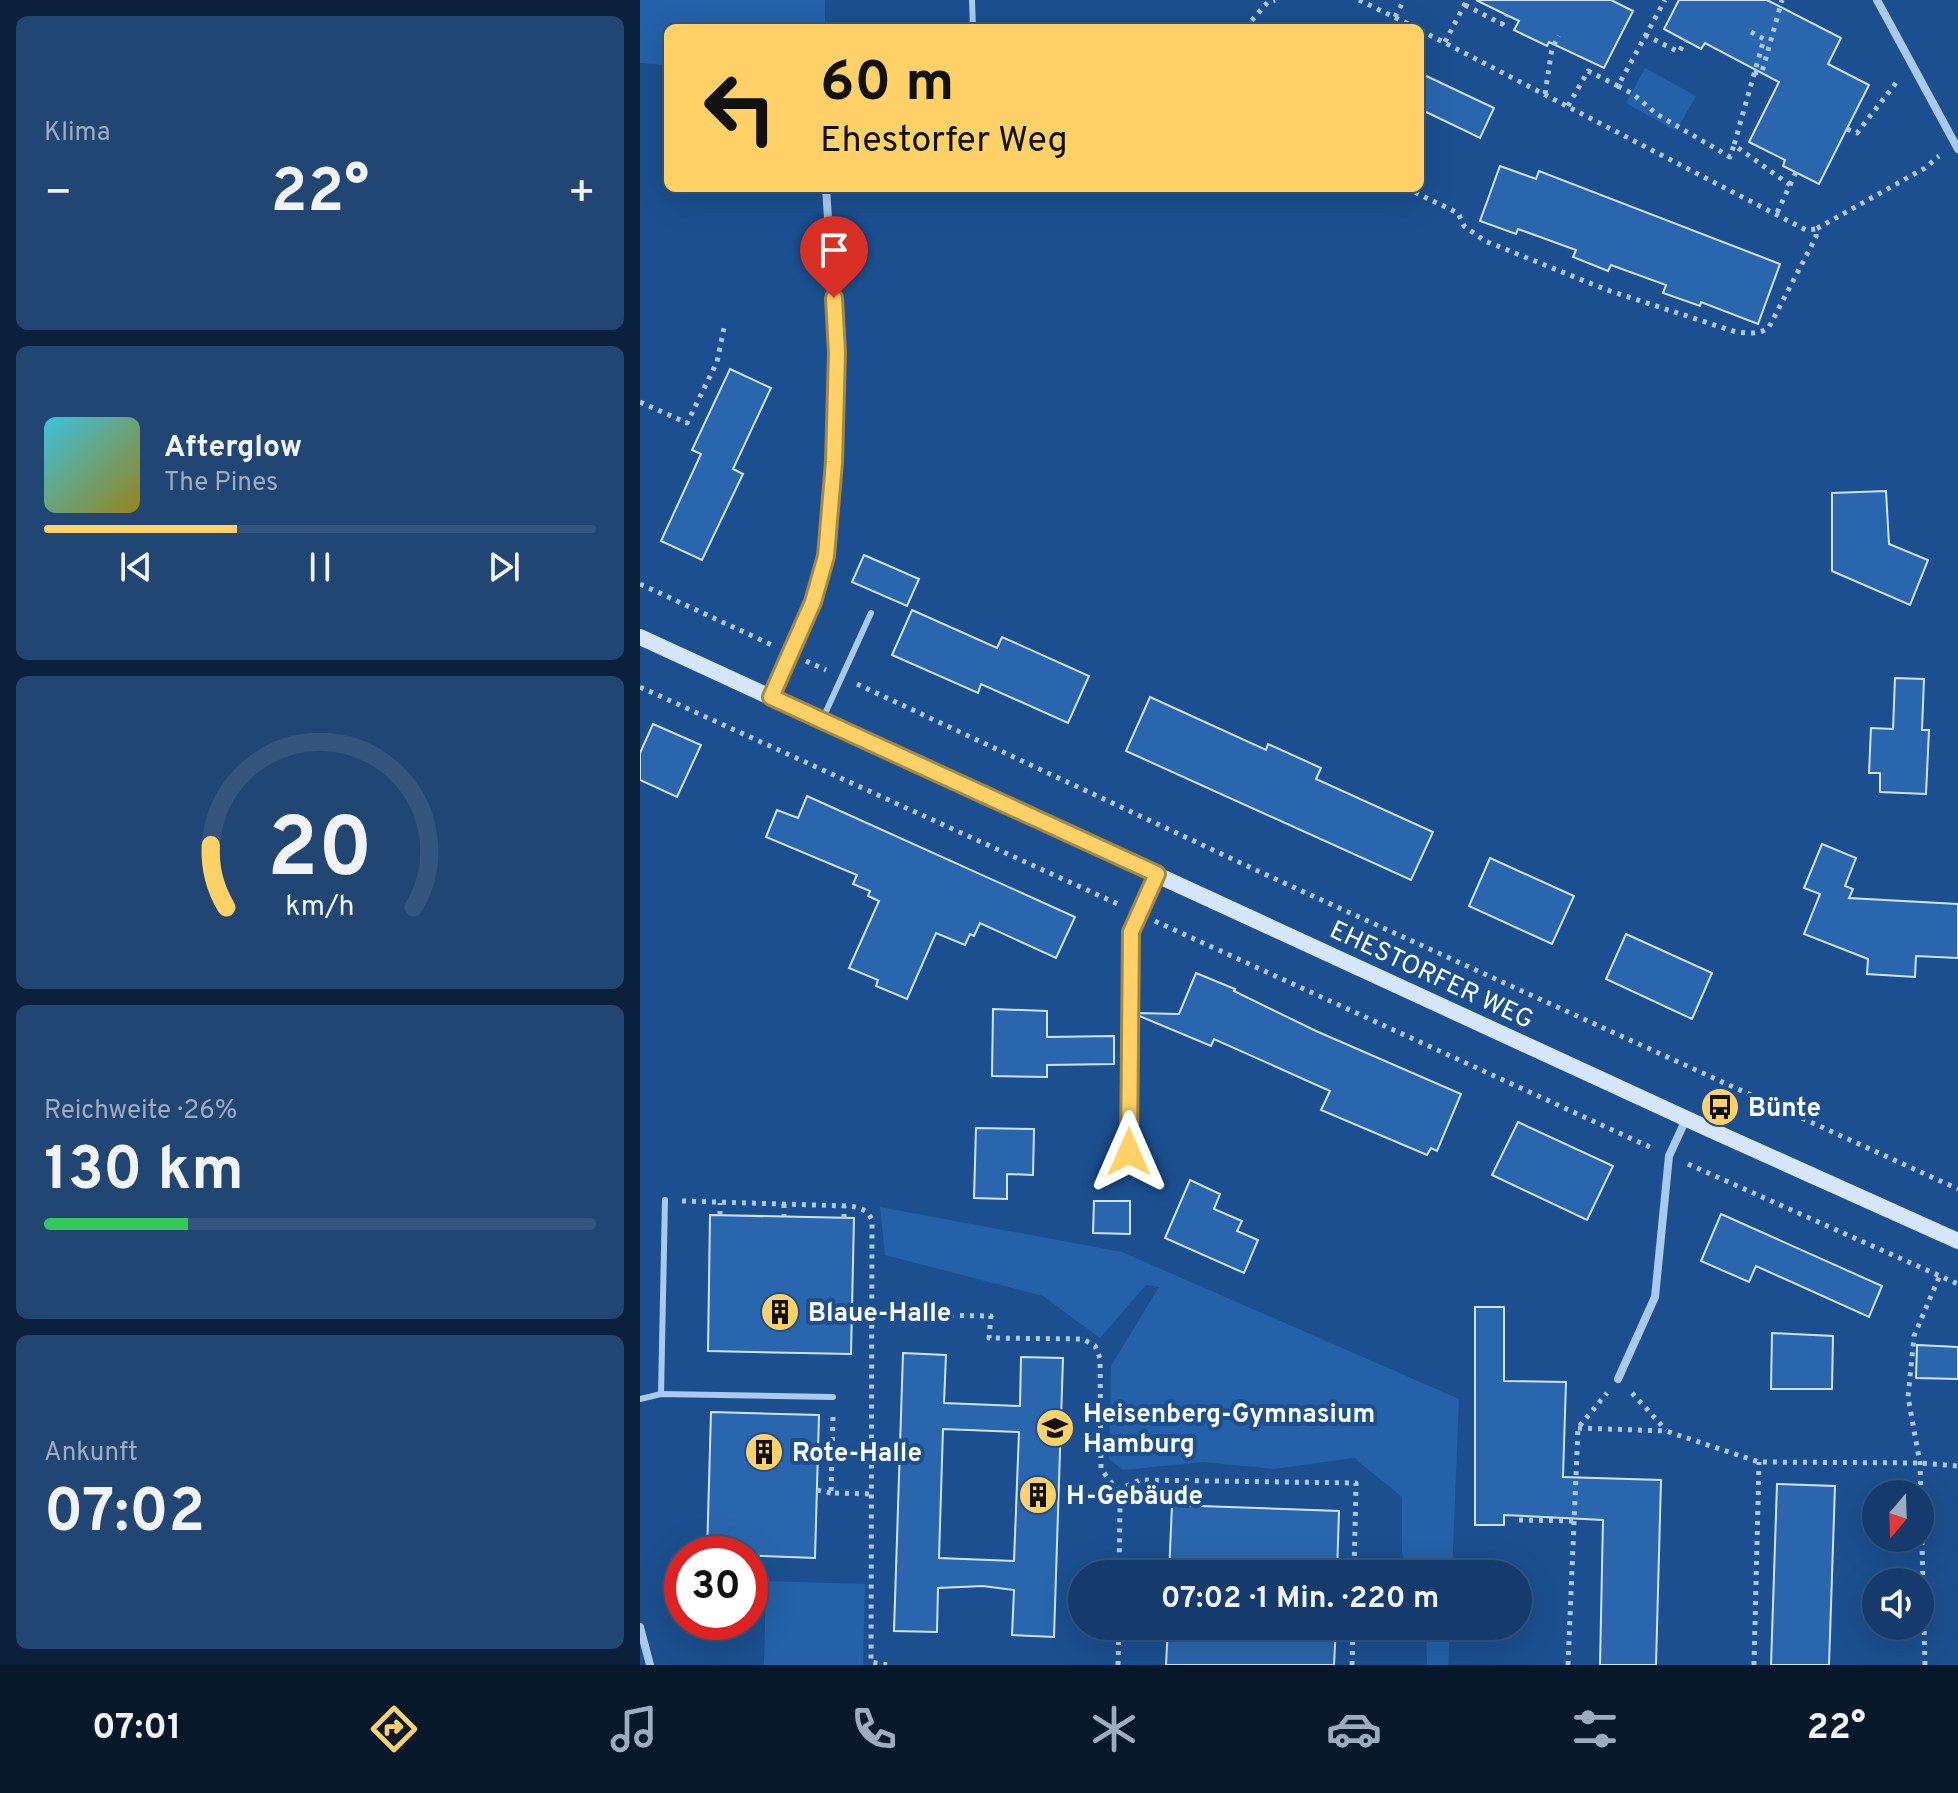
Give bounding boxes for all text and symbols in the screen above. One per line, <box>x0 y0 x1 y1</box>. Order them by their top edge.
text: 60 m <box>820 50 954 120</box>
icon: left <box>688 56 792 160</box>
text: Klima <box>44 117 110 150</box>
text: Ehestorfer Weg <box>820 119 1068 165</box>
text: 22° <box>271 157 369 233</box>
text: − <box>44 167 72 223</box>
text: + <box>568 167 596 223</box>
pin <box>800 216 868 298</box>
icon: arrive <box>812 228 856 272</box>
text: Afterglow <box>164 430 302 467</box>
text: The Pines <box>164 467 278 500</box>
icon: previous <box>114 545 158 589</box>
icon: pause <box>298 545 342 589</box>
icon: next <box>482 545 526 589</box>
text: 20 <box>267 801 373 906</box>
text: km/h <box>285 891 355 927</box>
street label: EHESTORFER WEG <box>1324 915 1538 1038</box>
bus stop icon: Bünte <box>1699 1086 1741 1128</box>
place label: Bünte <box>1748 1093 1821 1126</box>
text: Reichweite · 26% <box>44 1095 237 1128</box>
position arrow <box>1087 1110 1171 1194</box>
text: 130 km <box>44 1135 244 1211</box>
building icon: Blaue-Halle <box>759 1291 801 1333</box>
place label: Blaue-Halle <box>808 1298 951 1331</box>
place label: Heisenberg-Gymnasium Hamburg <box>1083 1399 1375 1462</box>
school or university icon: Heisenberg-Gymnasium Hamburg <box>1034 1407 1076 1449</box>
building icon: Rote-Halle <box>743 1431 785 1473</box>
text: Ankunft <box>44 1437 138 1470</box>
place label: Rote-Halle <box>792 1438 922 1471</box>
building icon: H-Gebäude <box>1017 1474 1059 1516</box>
text: 07:02 <box>44 1477 205 1553</box>
north arrow <box>1862 1480 1934 1552</box>
map controls <box>1862 1480 1934 1640</box>
place label: H-Gebäude <box>1066 1481 1203 1514</box>
speed limit sign: 30 <box>664 1536 768 1640</box>
button: sound <box>1862 1568 1934 1640</box>
text: 07:02 · 1 Min. · 220 m <box>1161 1581 1439 1618</box>
icon: directions <box>366 1701 422 1757</box>
icon: music <box>606 1701 662 1757</box>
icon: phone <box>846 1701 902 1757</box>
icon: climate <box>1086 1701 1142 1757</box>
icon: car <box>1326 1701 1382 1757</box>
icon: filters <box>1567 1701 1623 1757</box>
text: 07:01 <box>92 1706 181 1752</box>
text: 22° <box>1807 1706 1866 1752</box>

